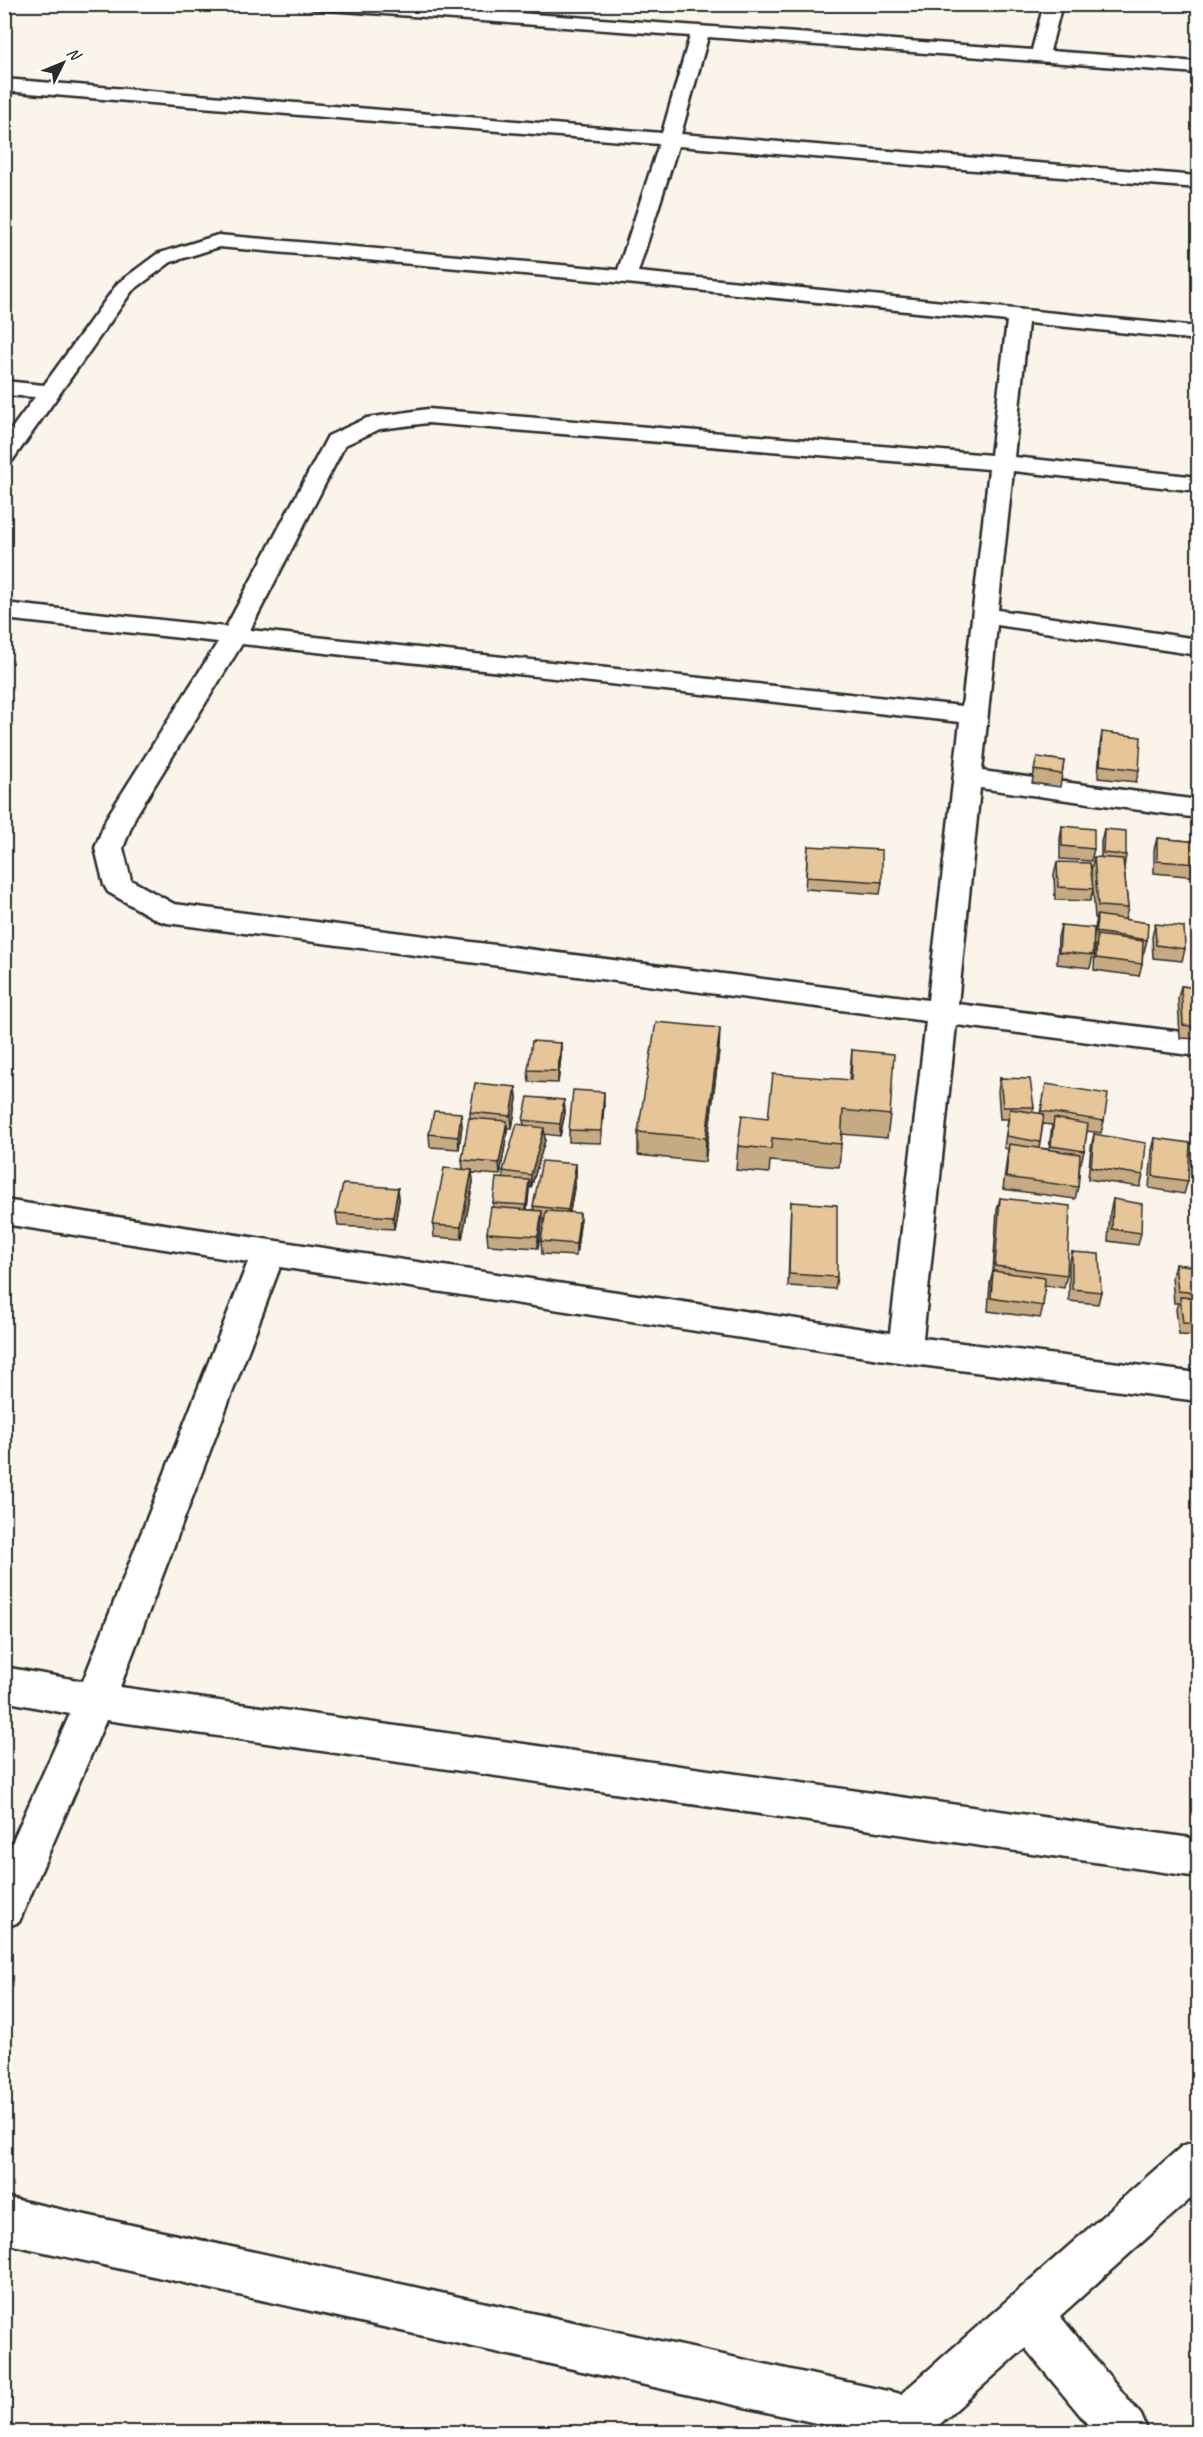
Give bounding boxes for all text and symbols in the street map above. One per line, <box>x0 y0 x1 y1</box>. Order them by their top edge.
north arrow <box>33 33 93 93</box>
text: N <box>63 43 86 66</box>

